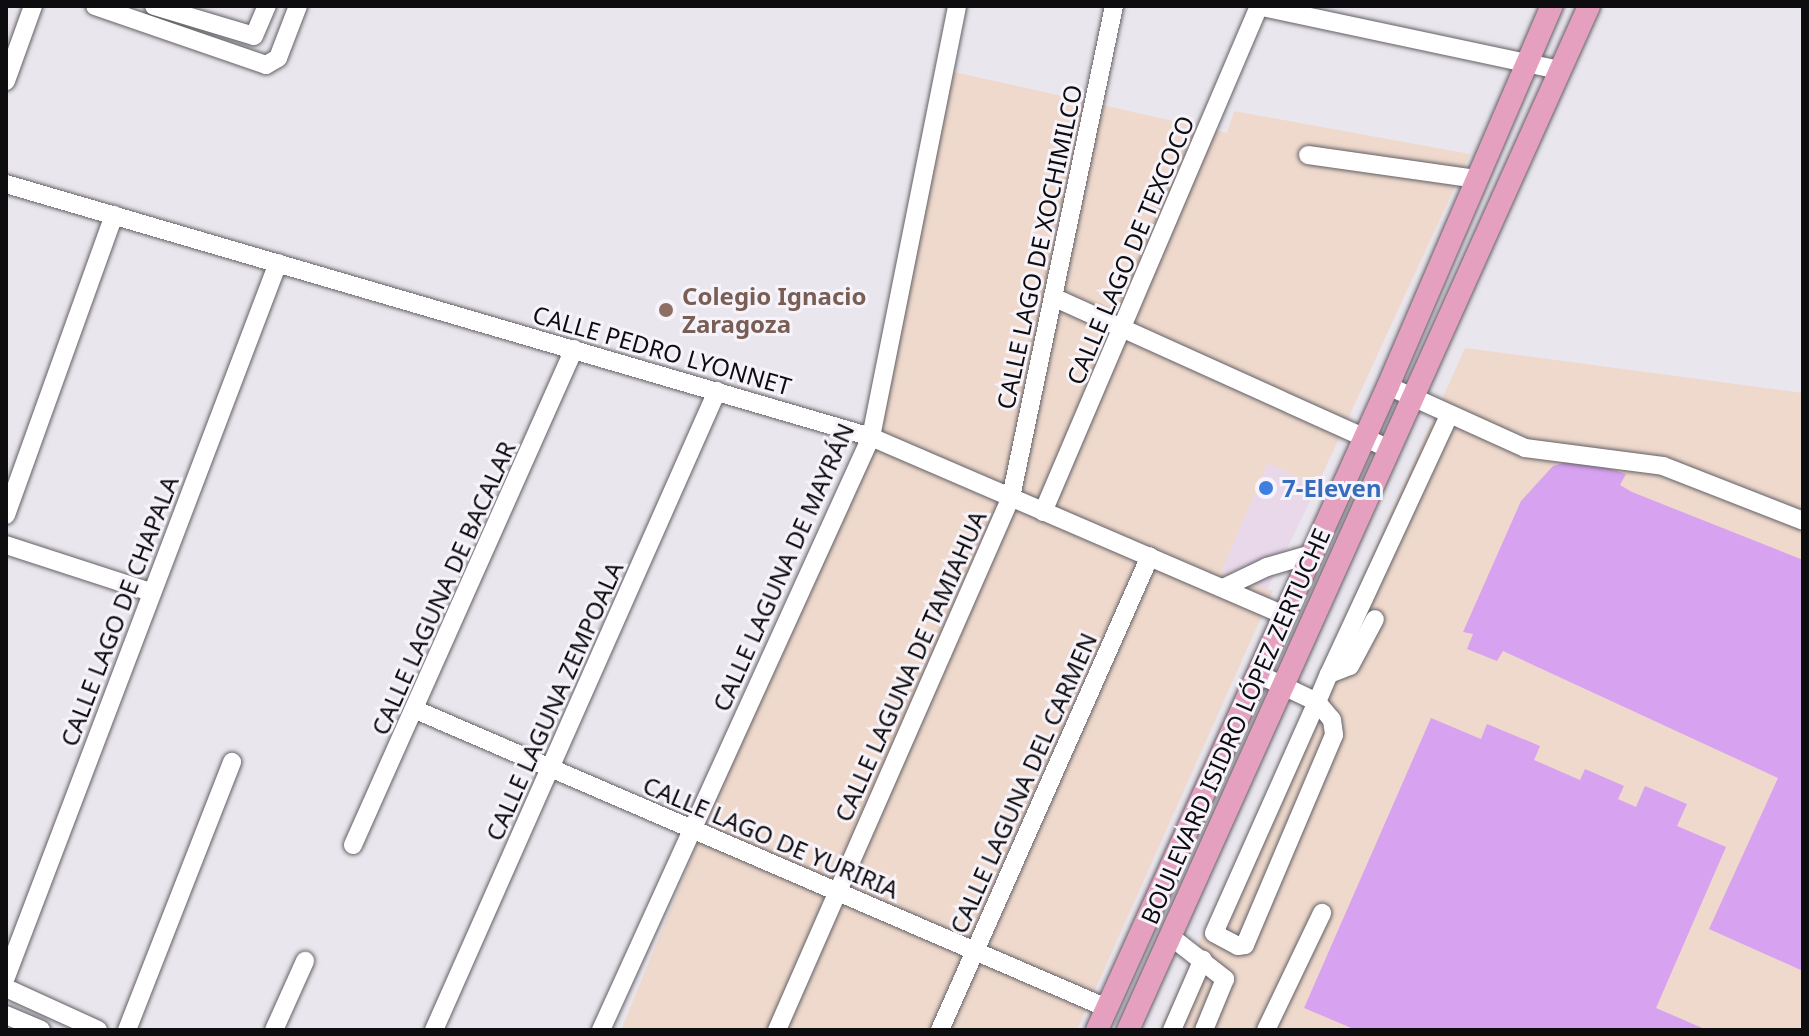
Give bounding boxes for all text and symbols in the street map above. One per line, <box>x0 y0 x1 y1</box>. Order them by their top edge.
street label: CALLE LAGO DE XOCHIMILCO <box>990 82 1088 412</box>
street label: CALLE LAGO DE TEXCOCO <box>1060 111 1200 389</box>
place label: Colegio Ignacio Zaragoza <box>682 282 867 338</box>
street label: CALLE PEDRO LYONNET <box>530 299 794 401</box>
marker: Colegio Ignacio Zaragoza <box>657 301 675 319</box>
street label: CALLE LAGUNA DE MAYRÁN <box>706 418 860 716</box>
street label: CALLE LAGUNA DE BACALAR <box>365 437 521 739</box>
street label: CALLE LAGO DE CHAPALA <box>54 472 184 750</box>
place label: 7-Eleven <box>1282 474 1381 502</box>
marker: 7-Eleven <box>1257 479 1275 497</box>
street label: CALLE LAGUNA DE TAMIAHUA <box>828 506 992 826</box>
street label: BOULEVARD ISIDRO LÓPEZ ZERTUCHE <box>1134 524 1336 928</box>
street label: CALLE LAGUNA ZEMPOALA <box>479 557 629 845</box>
street label: CALLE LAGUNA DEL CARMEN <box>944 628 1102 938</box>
street label: CALLE LAGO DE YURIRIA <box>639 770 903 904</box>

